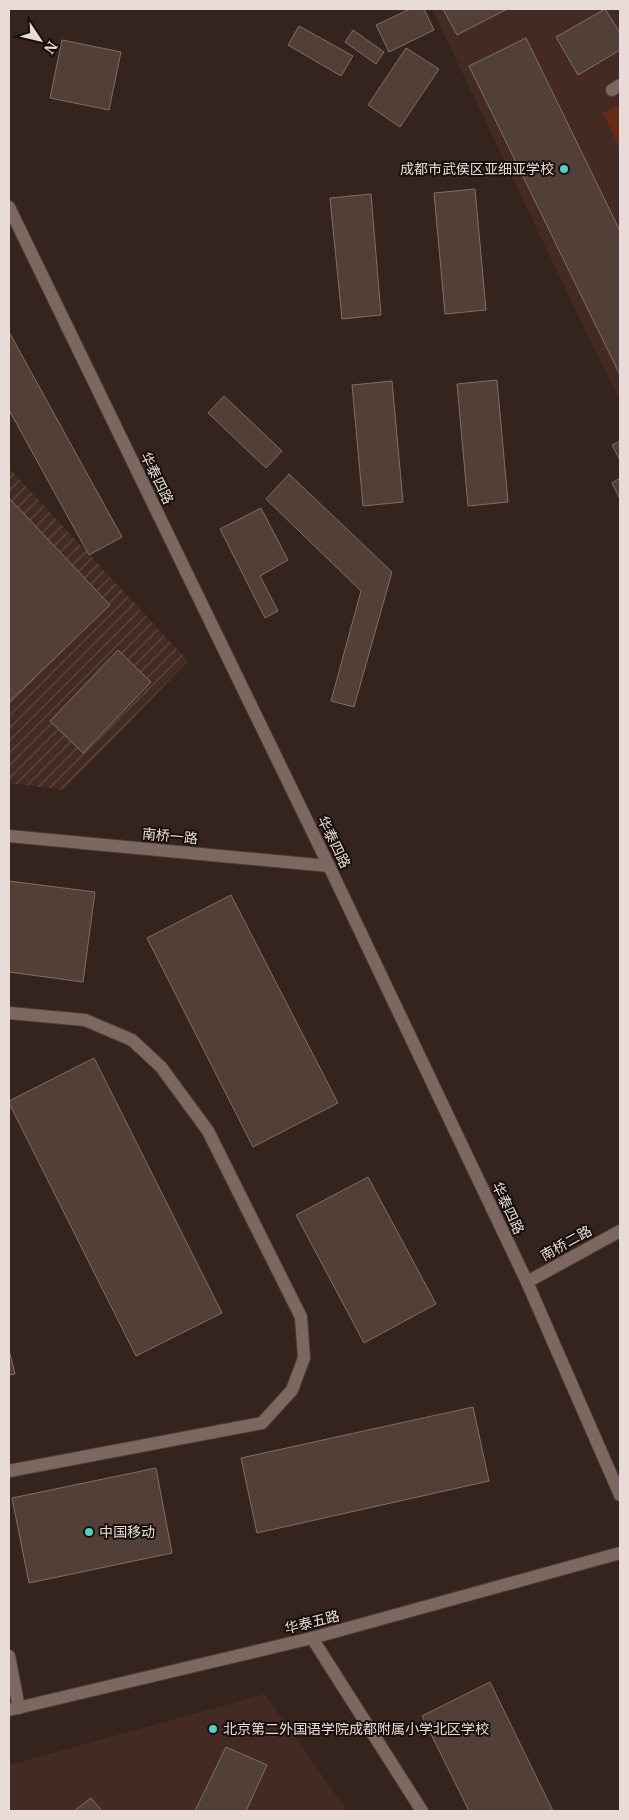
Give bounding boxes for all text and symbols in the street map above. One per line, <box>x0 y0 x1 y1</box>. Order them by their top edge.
north arrow <box>15 15 65 65</box>
text: N <box>40 38 61 57</box>
place label: 成都市武侯区亚细亚学校 <box>400 160 554 178</box>
marker: 成都市武侯区亚细亚学校 <box>558 163 570 175</box>
street label: 华泰四路 <box>137 449 177 507</box>
street label: 华泰四路 <box>314 813 354 871</box>
street label: 南桥一路 <box>141 825 199 847</box>
street label: 华泰四路 <box>488 1179 528 1237</box>
street label: 南桥二路 <box>537 1222 595 1264</box>
place label: 中国移动 <box>99 1523 155 1541</box>
marker: 中国移动 <box>83 1526 95 1538</box>
street label: 华泰五路 <box>283 1606 341 1638</box>
place label: 北京第二外国语学院成都附属小学北区学校 <box>223 1720 489 1738</box>
marker: 北京第二外国语学院成都附属小学北区学校 <box>207 1723 219 1735</box>

